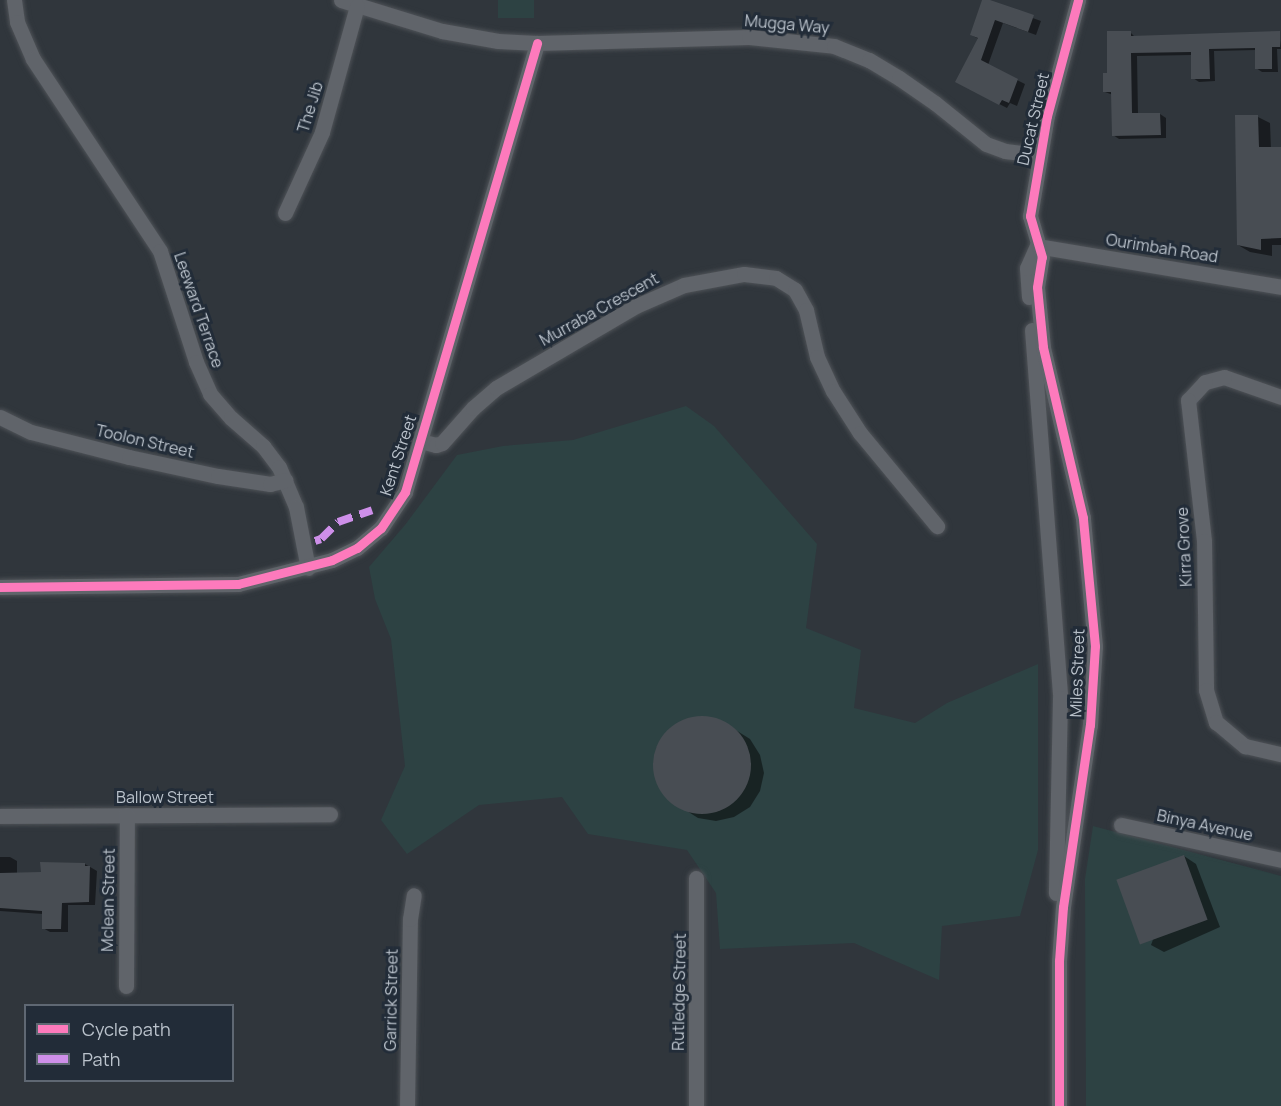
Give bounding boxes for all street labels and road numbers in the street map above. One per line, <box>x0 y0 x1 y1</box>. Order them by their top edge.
street label: Mugga Way <box>744 11 830 37</box>
street label: Ducat Street <box>1013 71 1053 167</box>
street label: The Jib <box>293 79 327 135</box>
street label: Ourimbah Road <box>1105 230 1219 266</box>
street label: Leeward Terrace <box>170 250 228 370</box>
street label: Murraba Crescent <box>536 268 662 350</box>
street label: Kent Street <box>376 412 420 498</box>
street label: Toolon Street <box>94 420 196 462</box>
street label: Kirra Grove <box>1172 507 1196 587</box>
street label: Miles Street <box>1066 628 1088 718</box>
street label: Ballow Street <box>116 787 214 807</box>
street label: Binya Avenue <box>1155 805 1255 845</box>
street label: Mclean Street <box>97 848 119 952</box>
street label: Rutledge Street <box>668 933 690 1051</box>
street label: Garrick Street <box>381 949 401 1051</box>

